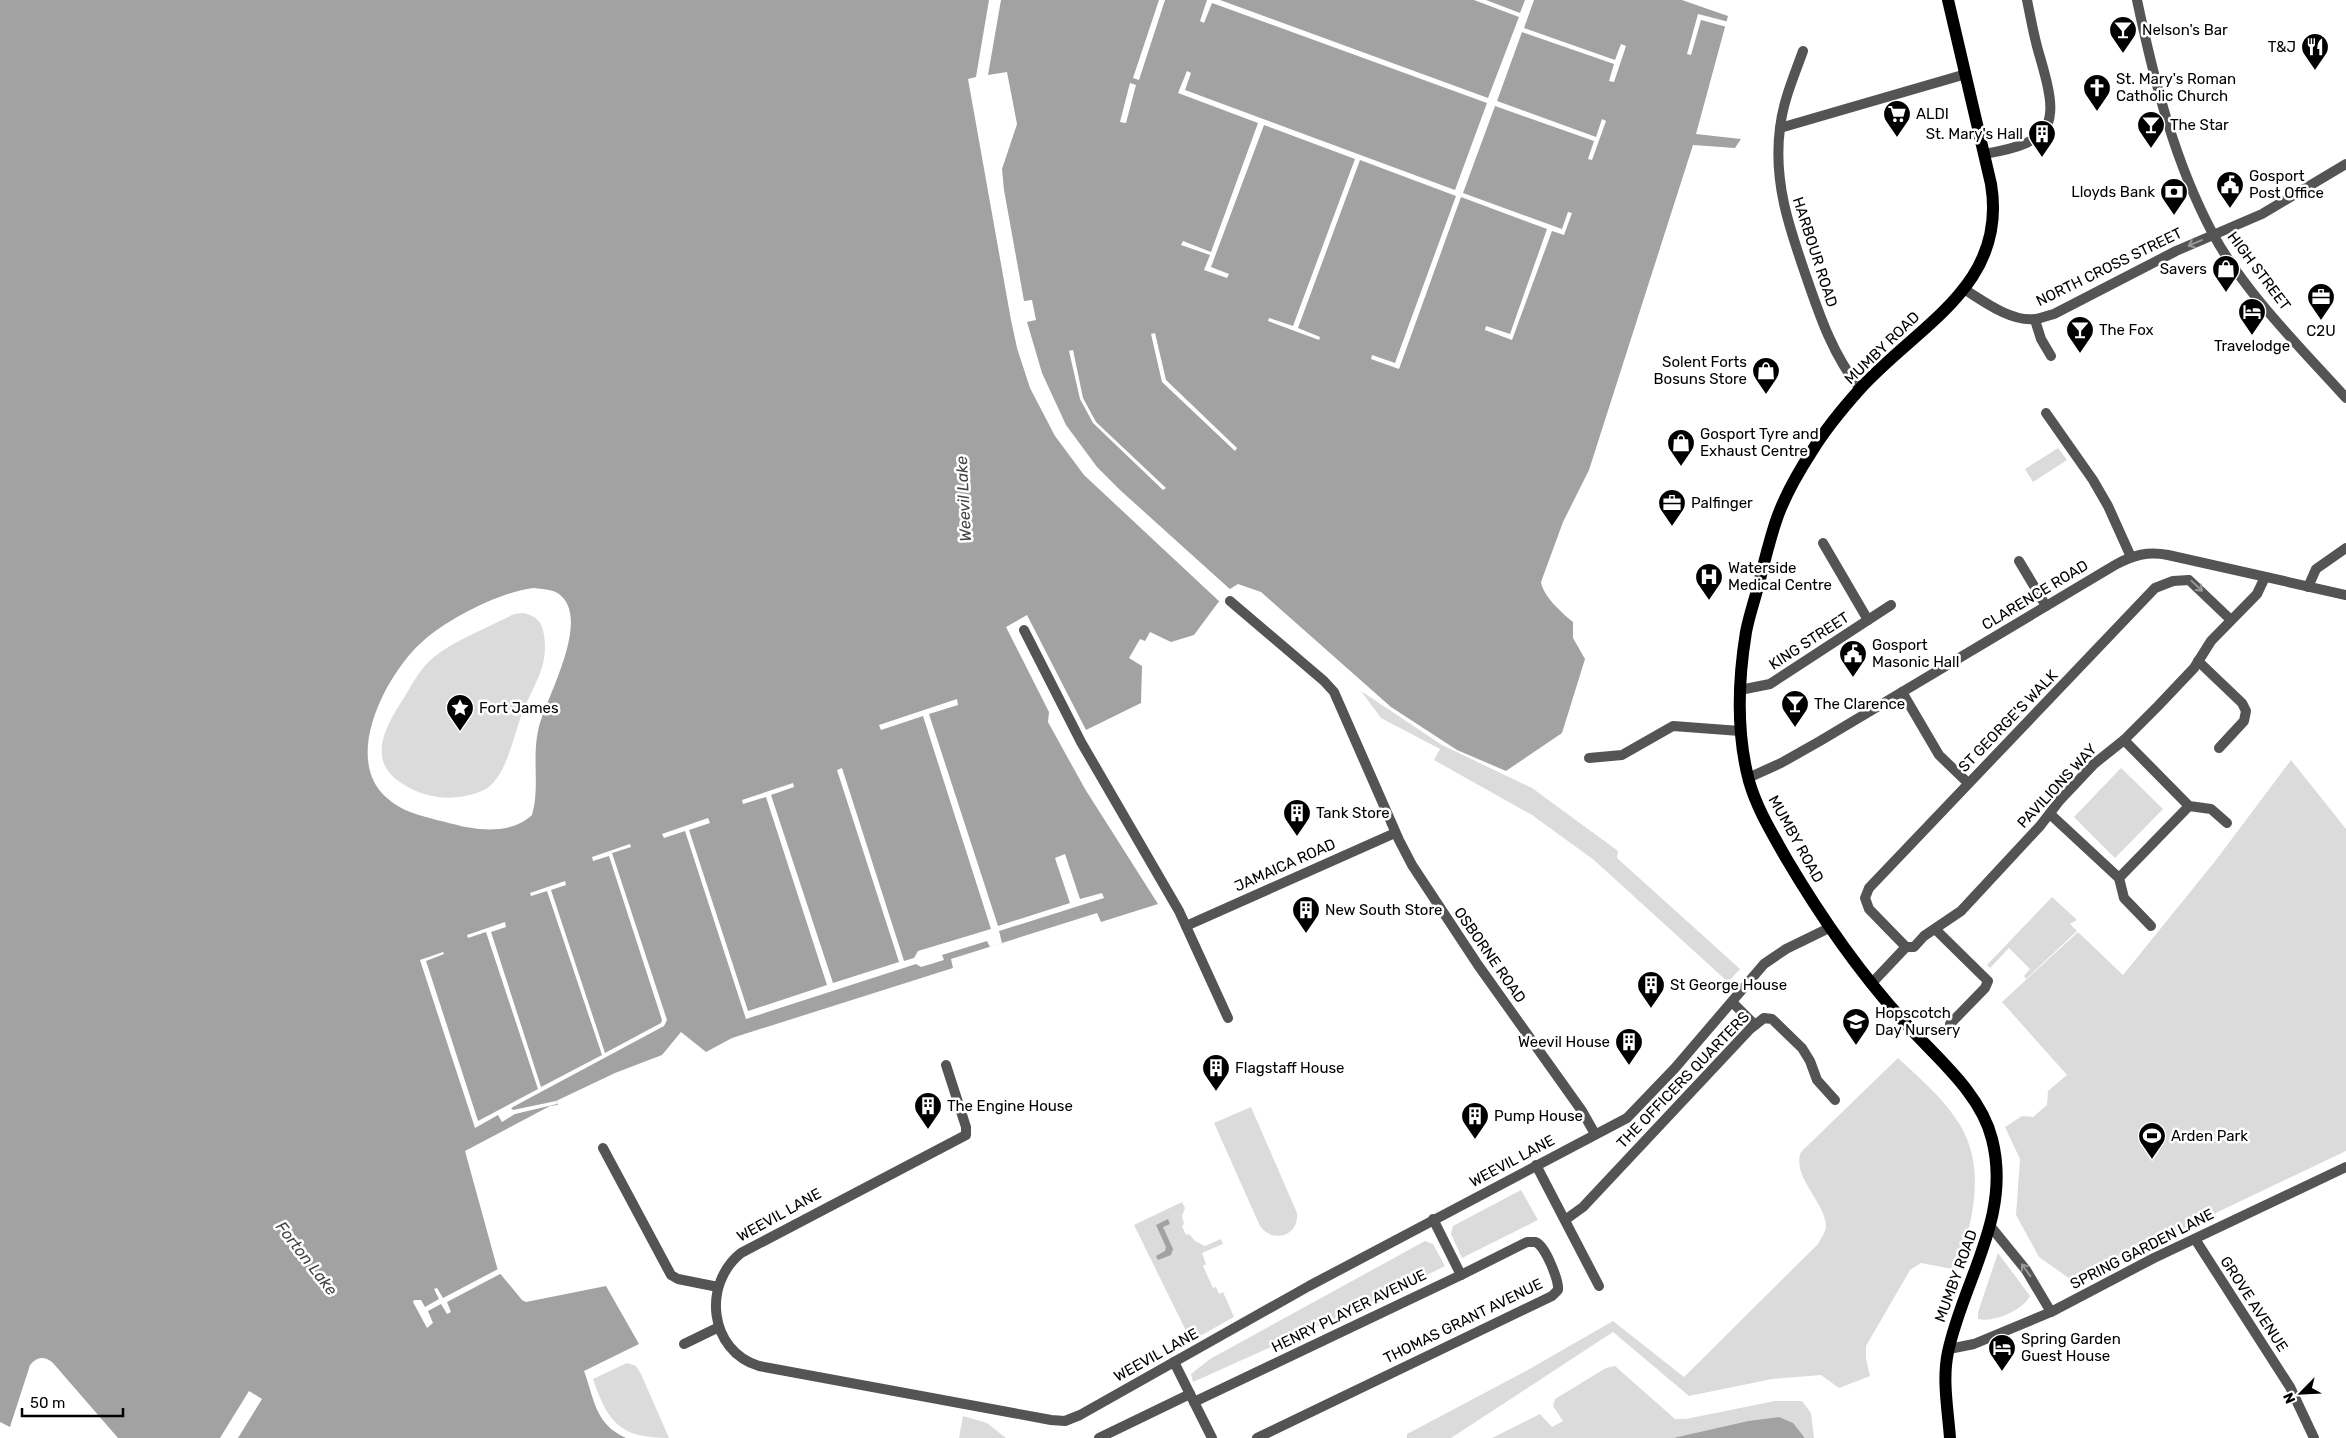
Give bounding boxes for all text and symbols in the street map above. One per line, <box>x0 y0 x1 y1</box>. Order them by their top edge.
bar icon: Nelson's Bar <box>2108 15 2138 54</box>
place label: Nelson's Bar <box>2142 21 2228 39</box>
restaurant icon: T&J <box>2300 32 2330 71</box>
place label: T&J <box>2268 38 2296 56</box>
place label: St. Mary's Roman Catholic Church <box>2116 70 2236 105</box>
church icon: St. Mary's Roman Catholic Church <box>2082 73 2112 112</box>
supermarket icon: ALDI <box>1882 99 1912 138</box>
place label: ALDI <box>1916 105 1949 123</box>
bar icon: The Star <box>2136 110 2166 149</box>
place label: The Star <box>2170 116 2229 134</box>
building icon: St. Mary's Hall <box>2027 119 2057 158</box>
place label: St. Mary's Hall <box>1926 125 2023 143</box>
place label: Gosport Post Office <box>2249 167 2324 202</box>
public building icon: Gosport Post Office <box>2215 170 2245 209</box>
bank icon: Lloyds Bank <box>2159 177 2189 216</box>
place label: Lloyds Bank <box>2071 183 2155 201</box>
street label: HARBOUR ROAD <box>1789 195 1841 309</box>
street label: NORTH CROSS STREET <box>2033 224 2185 310</box>
street label: HIGH STREET <box>2224 228 2295 314</box>
one-way arrow <box>2188 238 2203 248</box>
shop icon: Savers <box>2211 254 2241 293</box>
place label: Savers <box>2160 260 2207 278</box>
office icon: C2U <box>2306 282 2336 321</box>
hotel icon: Travelodge <box>2237 297 2267 336</box>
street label: MUMBY ROAD <box>1841 308 1923 388</box>
bar icon: The Fox <box>2065 315 2095 354</box>
place label: The Fox <box>2099 321 2154 339</box>
place label: C2U <box>2306 322 2336 340</box>
place label: Travelodge <box>2214 337 2290 355</box>
place label: Solent Forts Bosuns Store <box>1654 353 1747 388</box>
shop icon: Solent Forts Bosuns Store <box>1751 356 1781 395</box>
place label: Gosport Tyre and Exhaust Centre <box>1700 425 1819 460</box>
shop icon: Gosport Tyre and Exhaust Centre <box>1666 428 1696 467</box>
water label: Weevil Lake <box>952 456 975 542</box>
office icon: Palfinger <box>1657 488 1687 527</box>
place label: Palfinger <box>1691 494 1753 512</box>
street label: CLARENCE ROAD <box>1979 556 2091 634</box>
place label: Waterside Medical Centre <box>1728 559 1832 594</box>
hospital icon: Waterside Medical Centre <box>1694 562 1724 601</box>
one-way arrow <box>2191 580 2203 592</box>
street label: KING STREET <box>1766 608 1853 674</box>
place label: Gosport Masonic Hall <box>1872 636 1959 671</box>
public building icon: Gosport Masonic Hall <box>1838 639 1868 678</box>
street label: ST GEORGE'S WALK <box>1955 666 2061 776</box>
bar icon: The Clarence <box>1780 689 1810 728</box>
place icon: Fort James <box>445 693 475 732</box>
place label: The Clarence <box>1814 695 1905 713</box>
place label: Fort James <box>479 699 559 717</box>
street label: PAVILIONS WAY <box>2013 740 2101 832</box>
street label: MUMBY ROAD <box>1765 792 1827 886</box>
building icon: Tank Store <box>1282 798 1312 837</box>
place label: Tank Store <box>1316 804 1390 822</box>
street label: JAMAICA ROAD <box>1232 835 1338 895</box>
building icon: New South Store <box>1291 895 1321 934</box>
place label: New South Store <box>1325 901 1442 919</box>
street label: OSBORNE ROAD <box>1450 904 1530 1006</box>
building icon: St George House <box>1636 970 1666 1009</box>
place label: St George House <box>1670 976 1787 994</box>
place label: Hopscotch Day Nursery <box>1875 1004 1960 1039</box>
school or university icon: Hopscotch Day Nursery <box>1841 1007 1871 1046</box>
street label: THE OFFICERS QUARTERS <box>1613 1008 1753 1152</box>
building icon: Weevil House <box>1614 1027 1644 1066</box>
place label: Weevil House <box>1518 1033 1610 1051</box>
building icon: Flagstaff House <box>1201 1053 1231 1092</box>
place label: Flagstaff House <box>1235 1059 1344 1077</box>
building icon: The Engine House <box>913 1091 943 1130</box>
place label: The Engine House <box>947 1097 1073 1115</box>
building icon: Pump House <box>1460 1101 1490 1140</box>
place label: Pump House <box>1494 1107 1583 1125</box>
sports icon: Arden Park <box>2137 1121 2167 1160</box>
place label: Arden Park <box>2171 1127 2248 1145</box>
street label: WEEVIL LANE <box>1466 1131 1558 1191</box>
street label: WEEVIL LANE <box>734 1184 824 1246</box>
street label: SPRING GARDEN LANE <box>2067 1205 2217 1293</box>
water label: Forton Lake <box>272 1218 341 1299</box>
street label: MUMBY ROAD <box>1931 1227 1981 1325</box>
street label: GROVE AVENUE <box>2216 1253 2292 1355</box>
one-way arrow <box>2021 1263 2031 1277</box>
street label: HENRY PLAYER AVENUE <box>1269 1266 1429 1356</box>
street label: THOMAS GRANT AVENUE <box>1381 1275 1545 1367</box>
street label: WEEVIL LANE <box>1111 1324 1201 1386</box>
place label: Spring Garden Guest House <box>2021 1330 2121 1365</box>
hotel icon: Spring Garden Guest House <box>1987 1333 2017 1372</box>
north arrow <box>2276 1368 2326 1418</box>
scale bar <box>22 1386 124 1418</box>
text: N <box>2280 1390 2299 1406</box>
text: 50 m <box>30 1394 65 1412</box>

